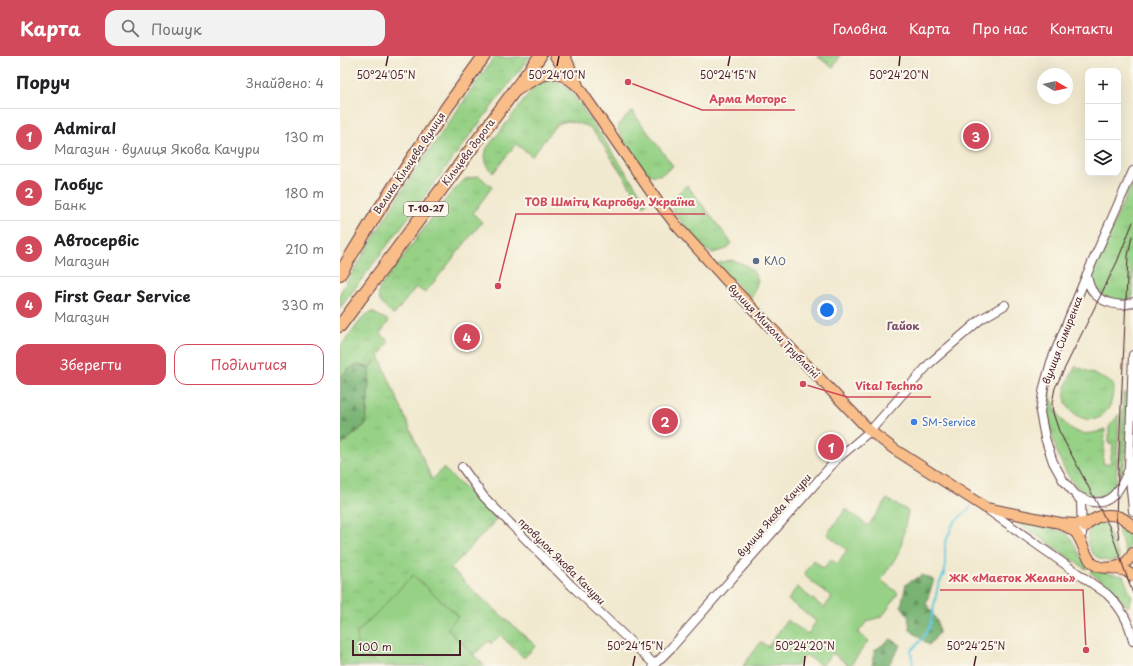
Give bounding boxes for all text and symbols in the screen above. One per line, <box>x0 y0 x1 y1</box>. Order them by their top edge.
search box <box>105 10 385 46</box>
text: Карта <box>20 14 81 42</box>
icon: search <box>119 17 141 39</box>
text: Пошук <box>151 17 202 40</box>
text: Головна <box>833 18 887 39</box>
text: Карта <box>909 18 950 39</box>
text: Про нас <box>972 18 1028 39</box>
text: Контакти <box>1050 18 1113 39</box>
text: 50°24'05"N <box>356 67 416 82</box>
text: 50°24'10"N <box>528 67 586 82</box>
text: 50°24'15"N <box>700 67 756 82</box>
text: 50°24'20"N <box>869 67 929 82</box>
north arrow <box>1037 68 1073 104</box>
map controls <box>1085 68 1121 176</box>
button: + <box>1085 68 1121 104</box>
text: Поруч <box>16 69 70 95</box>
text: Знайдено: 4 <box>246 73 324 92</box>
callout: Арма Моторс <box>702 87 795 110</box>
text: Арма Моторс <box>709 90 787 107</box>
button: − <box>1085 104 1121 140</box>
street label: Велика Кільцева вулиця <box>369 109 448 217</box>
street label: Кільцева дорога <box>437 115 498 188</box>
text: Admiral <box>54 116 116 139</box>
pin: 3 <box>963 121 989 151</box>
text: 1 <box>26 127 32 146</box>
text: 130 m <box>285 127 324 146</box>
text: Магазин · вулиця Якова Качури <box>54 139 260 158</box>
button: layers <box>1085 140 1121 176</box>
text: Глобус <box>54 172 103 195</box>
text: 2 <box>24 183 34 202</box>
text: 180 m <box>285 183 324 202</box>
callout: ТОВ Шмітц Каргобул Україна <box>516 191 705 214</box>
text: ТОВ Шмітц Каргобул Україна <box>525 193 696 210</box>
text: Банк <box>54 195 86 214</box>
road number: Т-10-27 <box>404 202 448 216</box>
text: Автосервіс <box>54 228 139 251</box>
text: 3 <box>25 239 33 258</box>
text: 210 m <box>285 239 324 258</box>
text: Магазин <box>54 251 110 270</box>
place label: КЛО <box>764 253 786 268</box>
marker: КЛО <box>751 256 761 266</box>
street label: вулиця Миколи Трублаїні <box>725 280 824 381</box>
text: First Gear Service <box>54 284 191 307</box>
street label: вулиця Симиренка <box>1038 293 1086 386</box>
text: 4 <box>25 295 33 314</box>
text: 330 m <box>281 295 324 314</box>
your location <box>817 300 837 320</box>
text: Магазин <box>54 307 110 326</box>
district label: Гайок <box>887 317 920 334</box>
pin: 4 <box>454 322 480 352</box>
button: Зберегти <box>16 344 166 385</box>
button: Поділитися <box>174 344 324 385</box>
callout: Vital Techno <box>847 374 931 397</box>
text: Vital Techno <box>855 377 923 394</box>
pin: 2 <box>652 406 678 436</box>
place label: SM-Service <box>922 414 976 429</box>
marker: SM-Service <box>909 417 919 427</box>
pin: 1 <box>818 432 844 462</box>
street label: вулиця Якова Качури <box>733 470 814 560</box>
street label: провулок Якова Качури <box>515 514 609 608</box>
callout: ЖК «Маєток Желань» <box>940 567 1083 590</box>
text: ЖК «Маєток Желань» <box>948 569 1076 586</box>
scale bar <box>352 638 461 657</box>
text: 100 m <box>358 638 392 655</box>
text: 50°24'15"N <box>607 638 663 653</box>
text: 50°24'20"N <box>775 638 835 653</box>
text: 50°24'25"N <box>947 638 1006 653</box>

